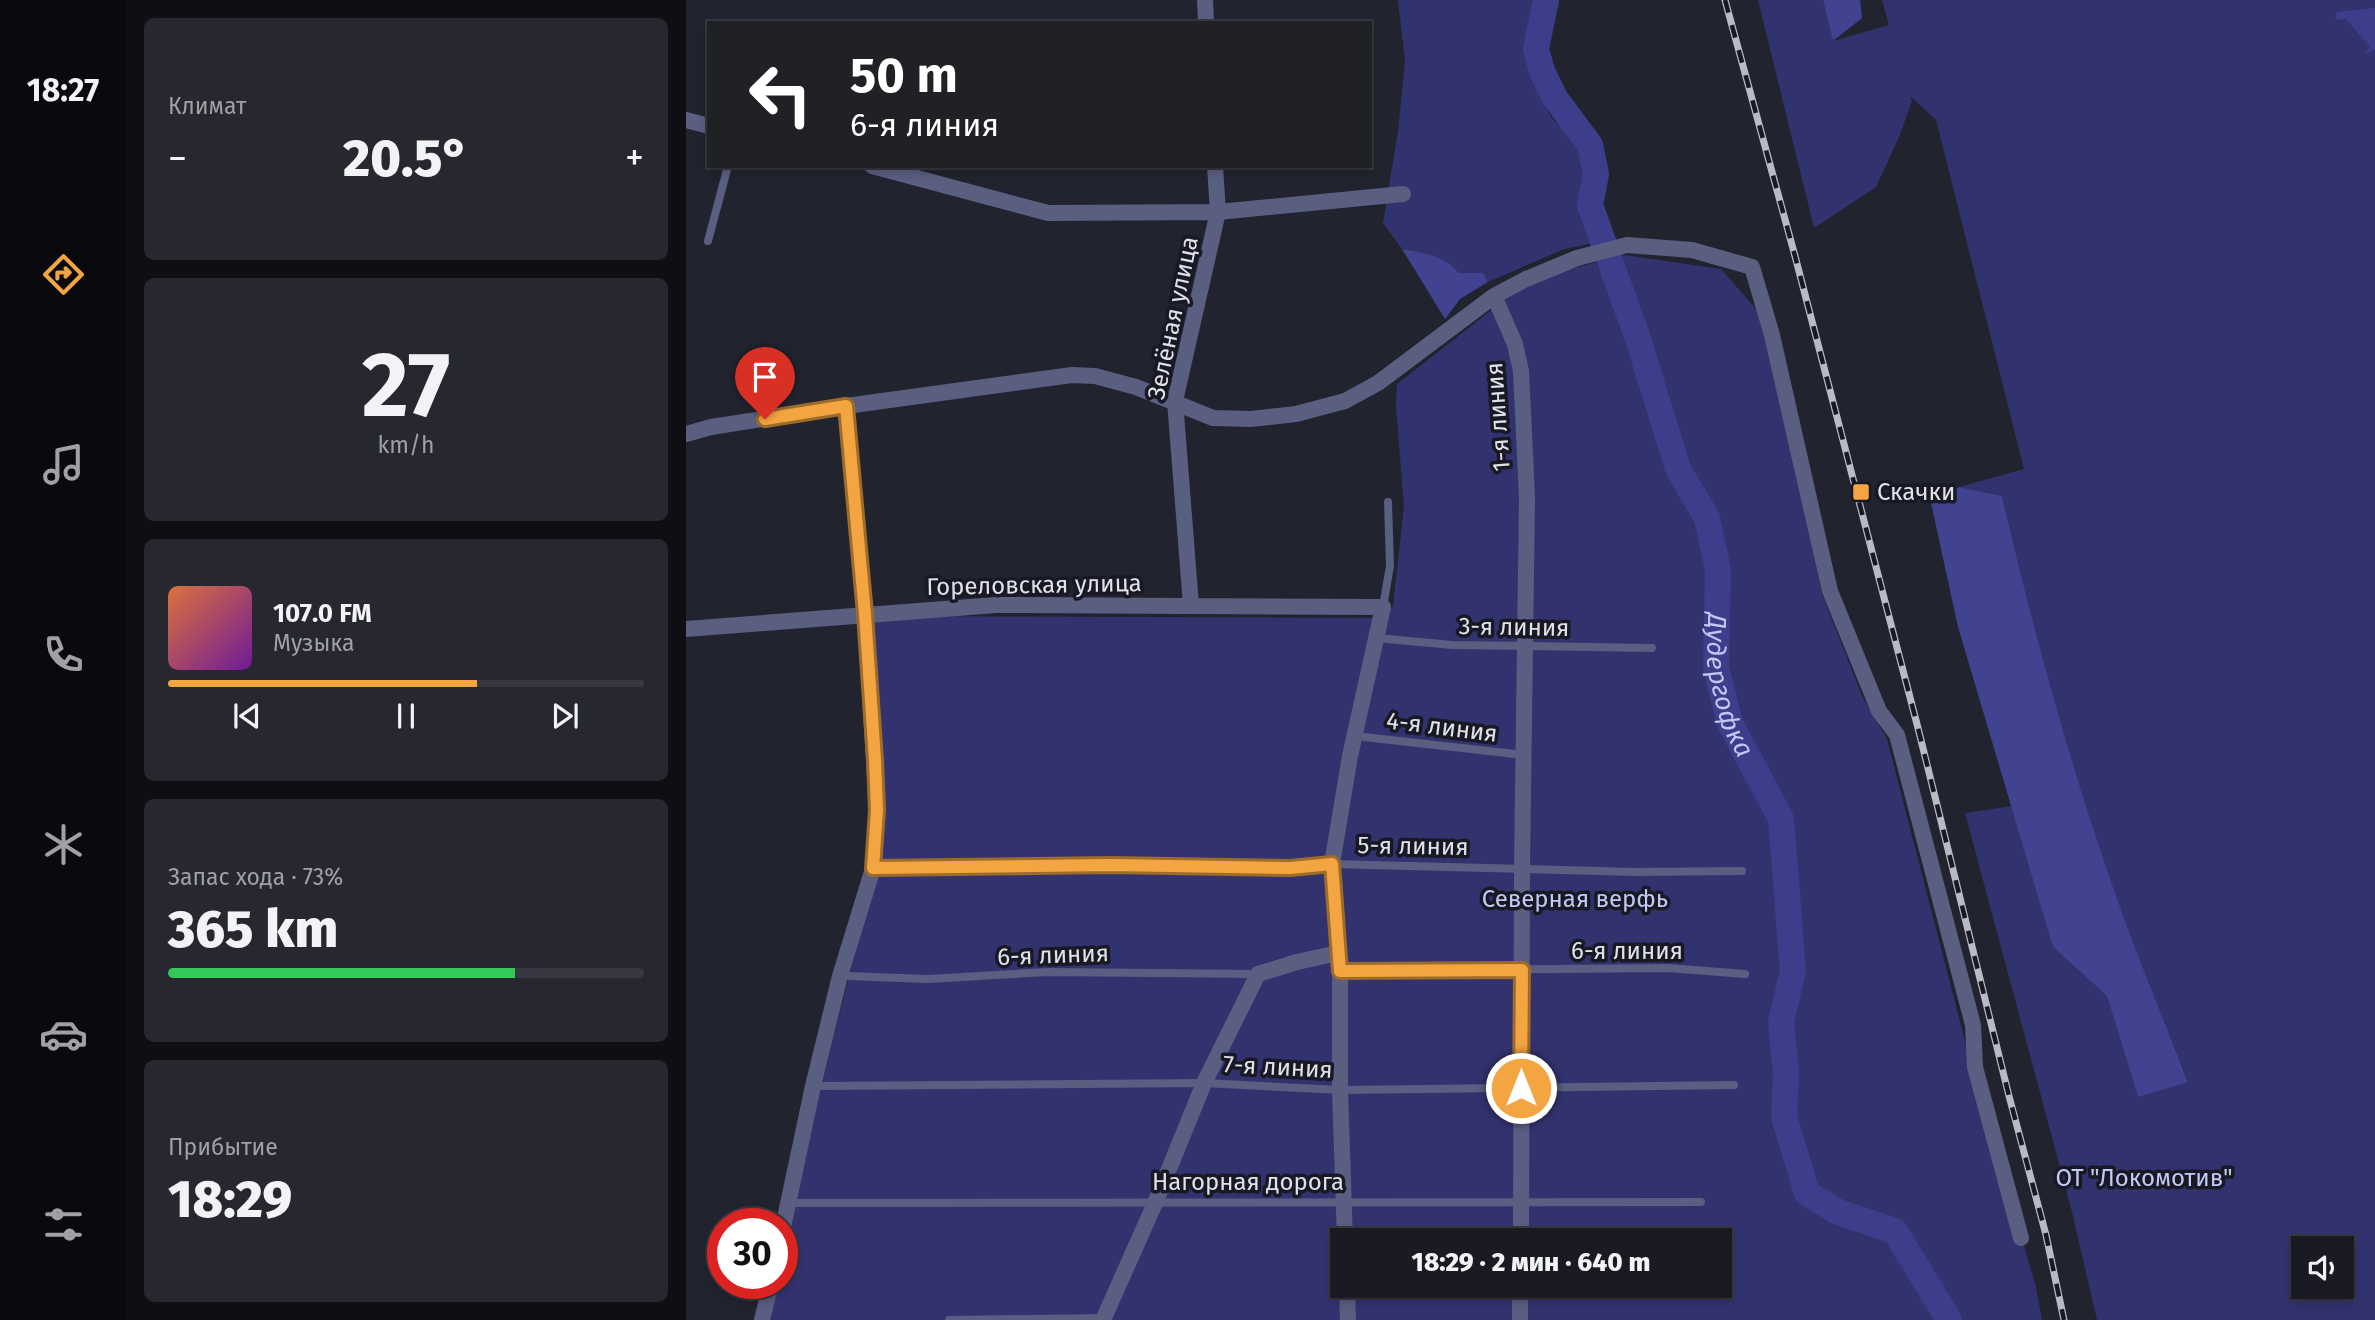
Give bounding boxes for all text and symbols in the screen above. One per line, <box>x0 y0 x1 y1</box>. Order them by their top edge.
text: 50 m <box>850 46 958 105</box>
icon: left <box>735 49 826 140</box>
text: 18:27 <box>27 71 99 109</box>
text: Климат <box>168 92 246 120</box>
text: 6-я линия <box>850 106 999 144</box>
text: 20.5° <box>343 127 469 190</box>
text: − <box>168 135 187 181</box>
text: + <box>625 135 644 181</box>
street label: Зелёная улица <box>1142 234 1204 402</box>
icon: directions <box>39 250 88 299</box>
text: 27 <box>362 331 450 440</box>
pin <box>735 347 795 419</box>
icon: arrive <box>746 358 784 396</box>
street label: 1-я линия <box>1480 361 1516 473</box>
text: km/h <box>378 431 434 459</box>
icon: music <box>39 440 88 489</box>
place label: Скачки <box>1877 478 1955 506</box>
marker: Скачки <box>1851 482 1871 502</box>
street label: Гореловская улица <box>926 569 1142 601</box>
text: 107.0 FM <box>273 598 372 629</box>
water label: Дудергофка <box>1700 611 1760 762</box>
street label: 3-я линия <box>1458 612 1570 642</box>
text: Музыка <box>273 629 354 657</box>
icon: phone <box>39 630 88 679</box>
icon: previous <box>228 697 266 735</box>
icon: pause <box>387 697 425 735</box>
icon: next <box>546 697 584 735</box>
street label: 4-я линия <box>1385 706 1499 748</box>
icon: climate <box>39 820 88 869</box>
street label: 5-я линия <box>1357 831 1469 861</box>
text: Запас хода · 73% <box>168 863 343 891</box>
park label: Северная верфь <box>1482 885 1668 913</box>
text: 365 km <box>168 898 338 961</box>
street label: 6-я линия <box>1571 937 1683 965</box>
street label: 6-я линия <box>997 939 1109 971</box>
icon: car <box>39 1010 88 1059</box>
street label: 7-я линия <box>1223 1050 1333 1084</box>
position arrow <box>1484 1051 1558 1125</box>
text: Прибытие <box>168 1133 278 1161</box>
park label: ОТ "Локомотив" <box>2056 1164 2232 1192</box>
text: 18:29 <box>168 1168 292 1231</box>
street label: Нагорная дорога <box>1152 1168 1344 1196</box>
icon: filters <box>39 1200 88 1249</box>
speed limit sign: 30 <box>707 1208 798 1299</box>
map controls <box>2291 1236 2354 1299</box>
button: sound <box>2291 1236 2354 1299</box>
text: 18:29 · 2 мин · 640 m <box>1412 1247 1650 1278</box>

